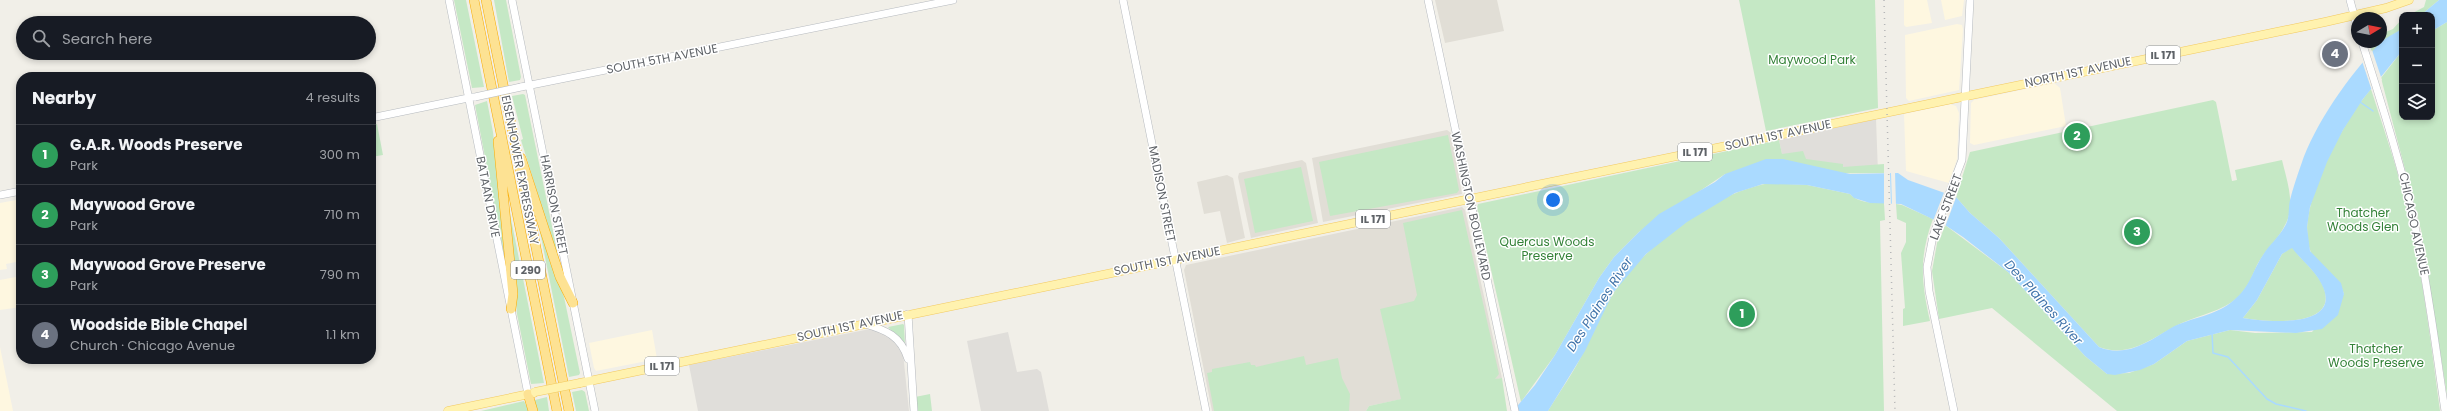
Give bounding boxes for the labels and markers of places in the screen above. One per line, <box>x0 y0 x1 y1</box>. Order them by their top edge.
pin: 4 <box>2322 39 2348 69</box>
pin: 2 <box>2064 121 2090 151</box>
pin: 3 <box>2124 217 2150 247</box>
pin: 1 <box>1729 299 1755 329</box>

